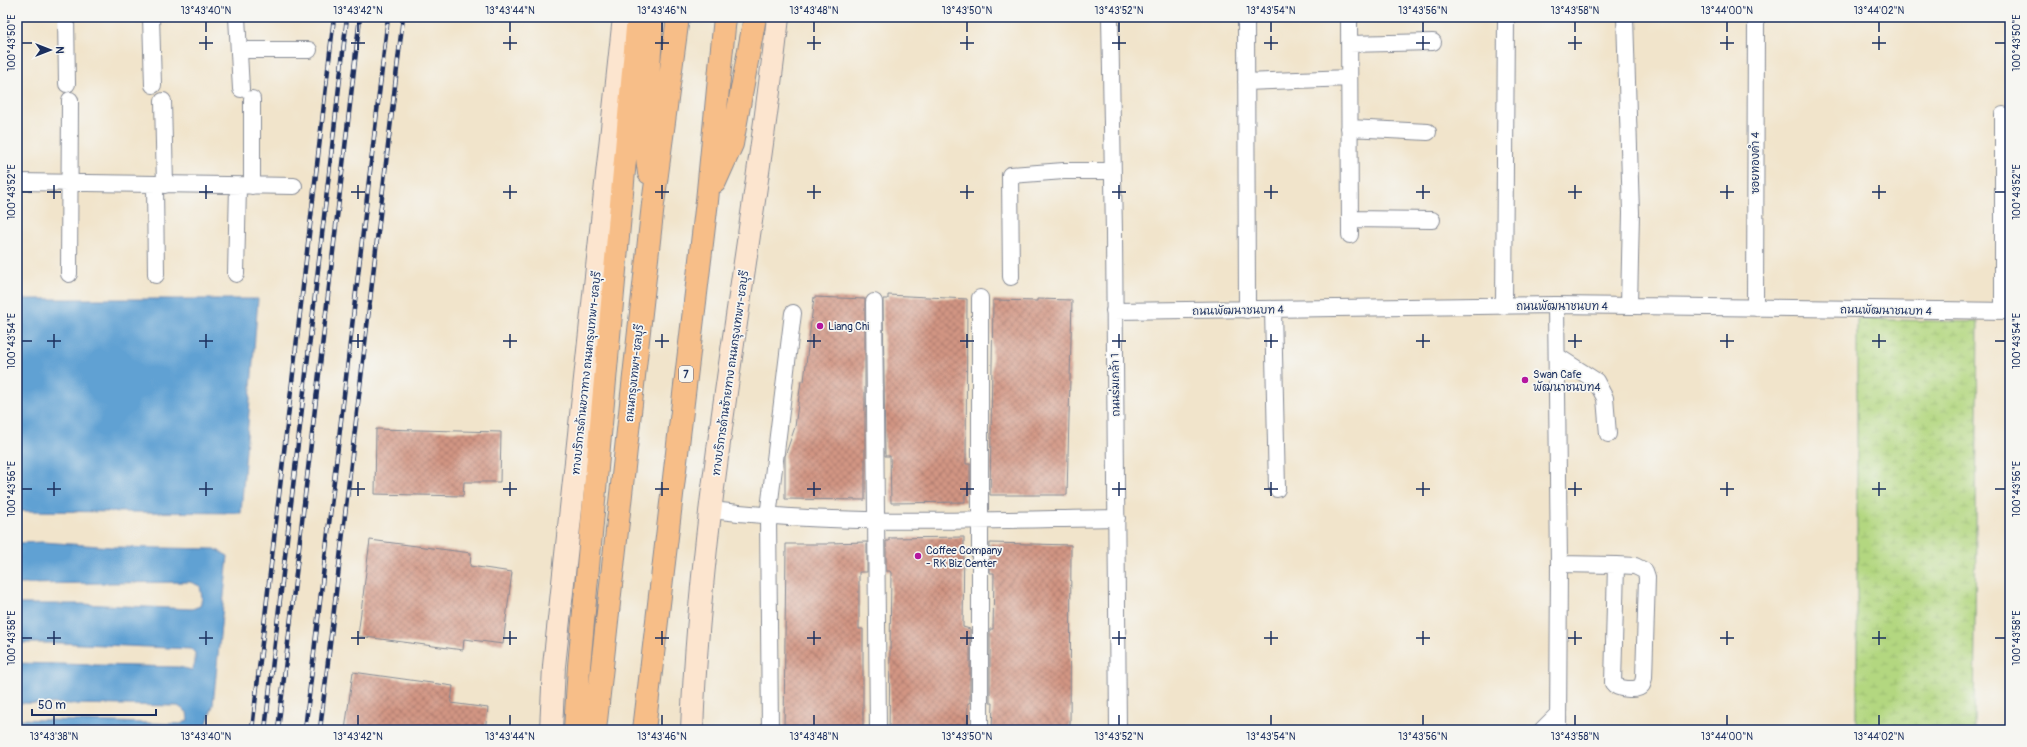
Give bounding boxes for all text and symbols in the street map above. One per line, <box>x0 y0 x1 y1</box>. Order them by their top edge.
text: 13°43'40"N <box>181 5 232 17</box>
text: 13°43'42"N <box>333 5 383 17</box>
text: 13°43'44"N <box>485 5 535 17</box>
text: 13°43'46"N <box>637 5 687 17</box>
text: 13°43'48"N <box>790 5 839 17</box>
text: 13°43'50"N <box>942 5 992 17</box>
text: 13°43'52"N <box>1094 5 1144 17</box>
text: 13°43'54"N <box>1246 5 1296 17</box>
text: 13°43'56"N <box>1398 5 1448 17</box>
text: 13°43'58"N <box>1551 5 1599 17</box>
text: 13°44'00"N <box>1701 5 1753 17</box>
text: 13°44'02"N <box>1854 5 1905 17</box>
text: 100°43'50"E <box>6 15 18 71</box>
text: 100°43'50"E <box>2011 15 2023 71</box>
north arrow <box>30 30 70 70</box>
text: N <box>53 46 66 54</box>
street label: ซอยทองคำ 4 <box>1748 131 1762 194</box>
text: 100°43'52"E <box>6 164 18 220</box>
text: 100°43'52"E <box>2011 164 2023 220</box>
street label: ทางบริการด้านซ้ายทาง ถนนกรุงเทพฯ-ชลบุรี <box>709 269 753 477</box>
street label: ทางบริการด้านขวาทาง ถนนกรุงเทพฯ-ชลบุรี <box>568 270 606 476</box>
street label: ถนนพัฒนาชนบท 4 <box>1516 299 1608 313</box>
street label: ถนนพัฒนาชนบท 4 <box>1192 302 1285 318</box>
street label: ถนนพัฒนาชนบท 4 <box>1840 302 1933 318</box>
text: 100°43'54"E <box>6 313 18 369</box>
text: 100°43'54"E <box>2011 313 2023 369</box>
place label: Liang Chi <box>828 320 869 333</box>
marker: Liang Chi <box>815 321 825 331</box>
street label: ถนนกรุงเทพฯ-ชลบุรี <box>622 323 648 423</box>
street label: ถนนร่มเกล้า 1 <box>1106 353 1123 417</box>
road number: 7 <box>679 366 693 382</box>
place label: Swan Cafe พัฒนาชนบท4 <box>1533 368 1601 394</box>
marker: Swan Cafe พัฒนาชนบท4 <box>1520 375 1530 385</box>
text: 100°43'56"E <box>6 461 18 517</box>
text: 100°43'56"E <box>2011 461 2023 517</box>
place label: Coffee Company - RK Biz Center <box>926 544 1002 570</box>
marker: Coffee Company - RK Biz Center <box>913 551 923 561</box>
text: 100°43'58"E <box>6 610 18 666</box>
text: 100°43'58"E <box>2011 610 2023 666</box>
scale bar <box>32 691 156 717</box>
text: 50 m <box>38 698 66 713</box>
text: 13°43'38"N <box>30 731 79 743</box>
text: 13°43'40"N <box>181 731 232 743</box>
text: 13°43'42"N <box>333 731 383 743</box>
text: 13°43'44"N <box>485 731 535 743</box>
text: 13°43'46"N <box>637 731 687 743</box>
text: 13°43'48"N <box>790 731 839 743</box>
text: 13°43'50"N <box>942 731 992 743</box>
text: 13°43'52"N <box>1094 731 1144 743</box>
text: 13°43'54"N <box>1246 731 1296 743</box>
text: 13°43'56"N <box>1398 731 1448 743</box>
text: 13°43'58"N <box>1551 731 1599 743</box>
text: 13°44'00"N <box>1701 731 1753 743</box>
text: 13°44'02"N <box>1854 731 1905 743</box>

